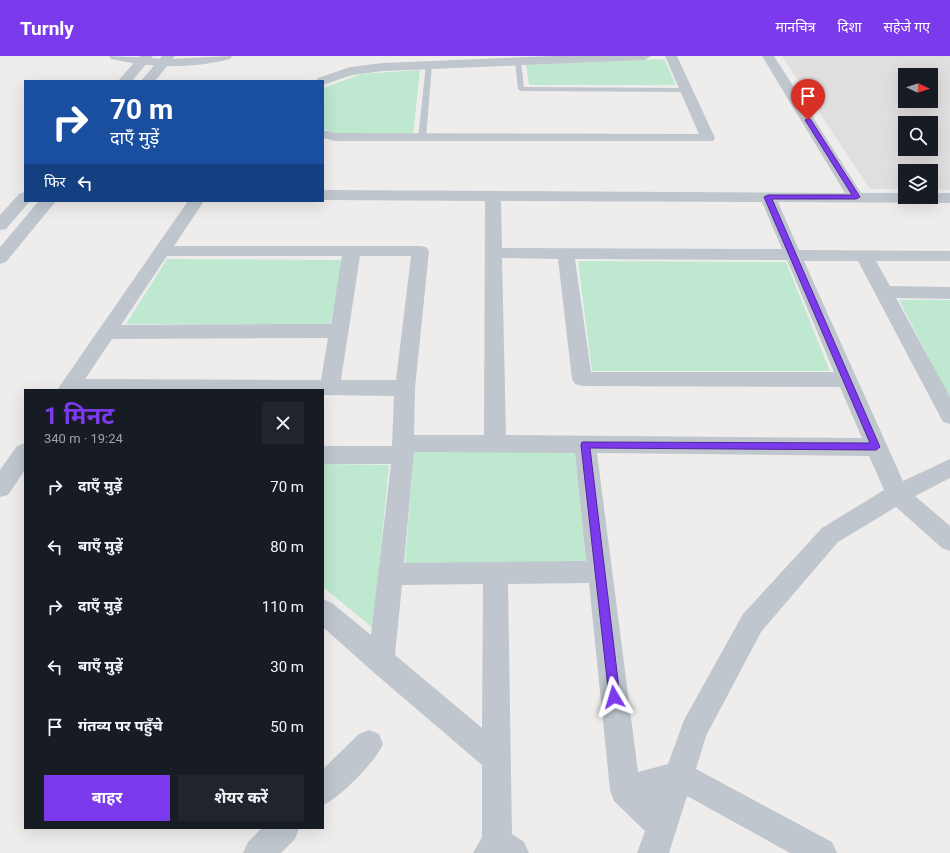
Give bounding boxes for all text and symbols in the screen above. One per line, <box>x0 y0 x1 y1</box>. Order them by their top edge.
text: Turnly <box>20 17 74 40</box>
text: मानचित्र <box>775 19 815 35</box>
text: दिशा <box>837 19 862 35</box>
text: सहेजे गए <box>884 19 930 35</box>
north arrow <box>898 68 938 108</box>
map controls <box>898 68 938 204</box>
pin <box>791 79 825 120</box>
icon: arrive <box>797 85 819 107</box>
text: 70 m <box>110 93 173 126</box>
icon: right <box>44 96 96 148</box>
button: search <box>898 116 938 156</box>
text: दाएँ मुड़ें <box>110 127 159 148</box>
button: layers <box>898 164 938 204</box>
icon: left <box>74 172 96 194</box>
text: फिर <box>44 173 66 191</box>
text: 1 मिनट <box>44 402 114 430</box>
button: close <box>262 402 304 444</box>
text: 340 m · 19:24 <box>44 431 123 446</box>
icon: right <box>44 476 66 498</box>
text: दाएँ मुड़ें <box>78 477 122 495</box>
text: 70 m <box>270 478 304 496</box>
icon: left <box>44 536 66 558</box>
text: बाएँ मुड़ें <box>78 537 123 555</box>
text: 80 m <box>270 538 304 556</box>
icon: right <box>44 596 66 618</box>
text: दाएँ मुड़ें <box>78 597 122 615</box>
text: 110 m <box>262 598 304 616</box>
icon: left <box>44 656 66 678</box>
text: बाएँ मुड़ें <box>78 657 123 675</box>
text: 30 m <box>270 658 304 676</box>
position arrow <box>593 676 635 718</box>
icon: arrive <box>44 716 66 738</box>
text: गंतव्य पर पहुँचे <box>78 717 163 735</box>
text: 50 m <box>270 718 304 736</box>
button: बाहर <box>44 775 170 821</box>
button: शेयर करें <box>178 775 304 821</box>

